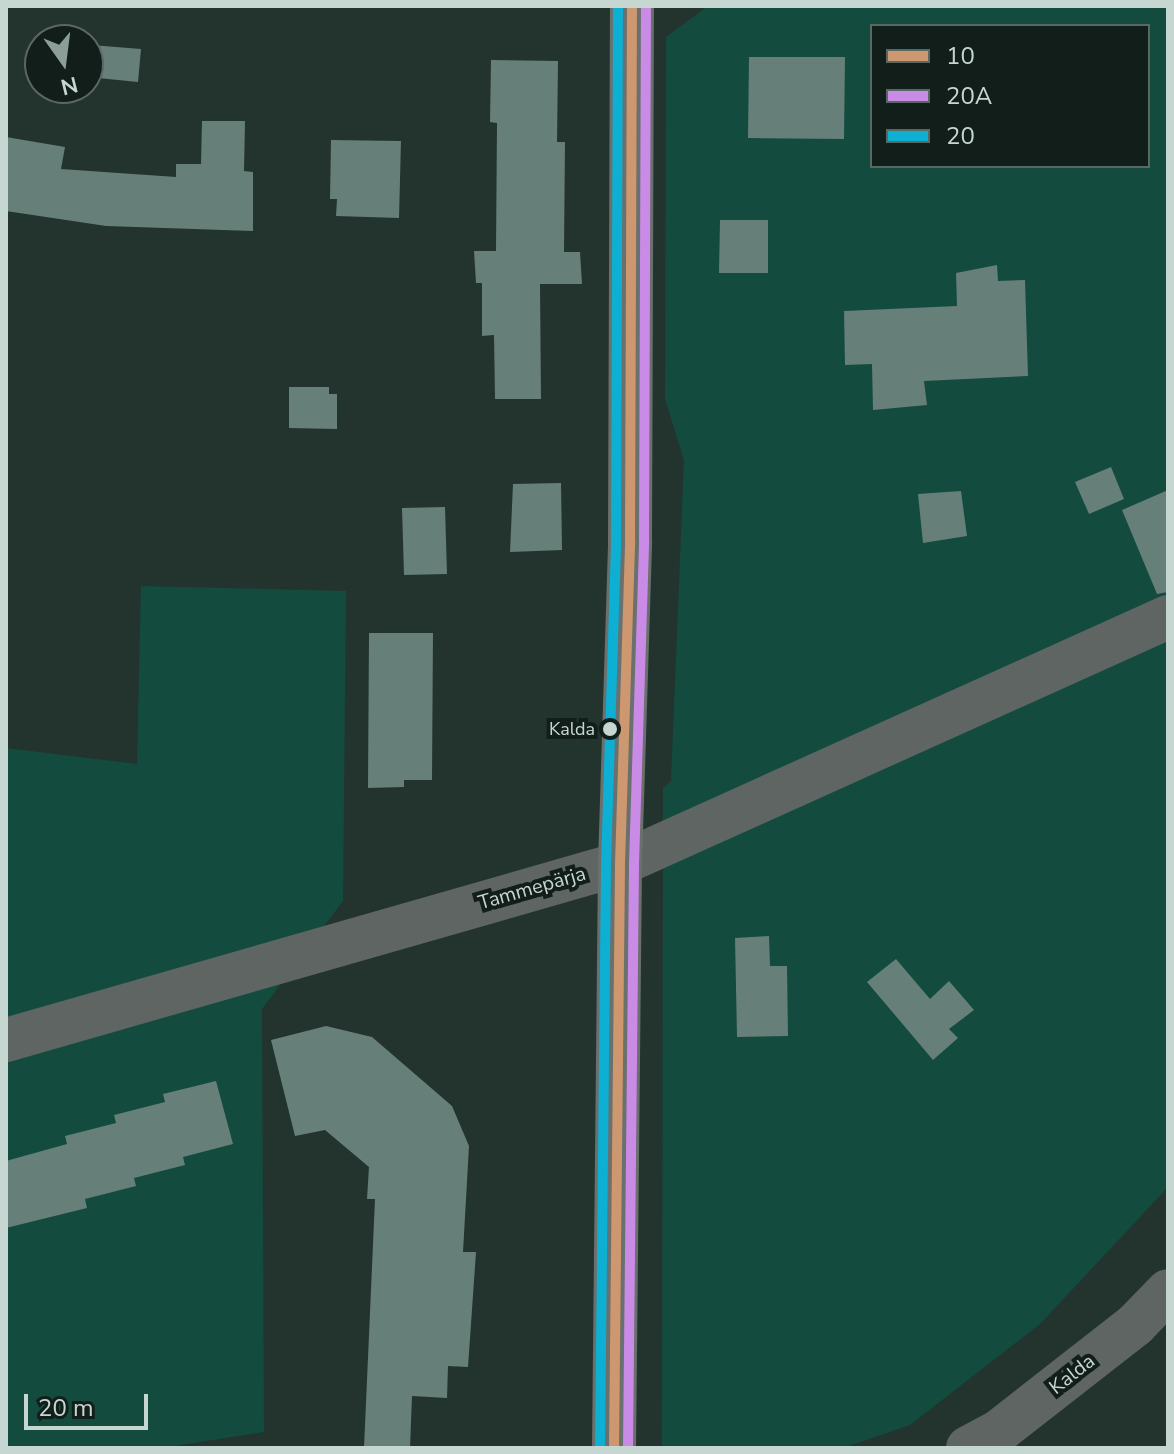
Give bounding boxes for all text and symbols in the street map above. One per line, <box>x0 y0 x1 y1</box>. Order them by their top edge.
north arrow <box>24 24 104 104</box>
legend <box>870 24 1150 168</box>
text: 10 <box>946 40 975 72</box>
text: N <box>58 69 81 102</box>
text: 20A <box>946 80 992 112</box>
text: 20 <box>946 120 975 152</box>
place label: Kalda <box>549 718 595 740</box>
marker: Kalda <box>602 721 618 737</box>
street label: Tammepärja <box>475 861 589 915</box>
street label: Kalda <box>1044 1349 1100 1399</box>
scale bar <box>28 1378 152 1428</box>
text: 20 m <box>38 1392 94 1424</box>

